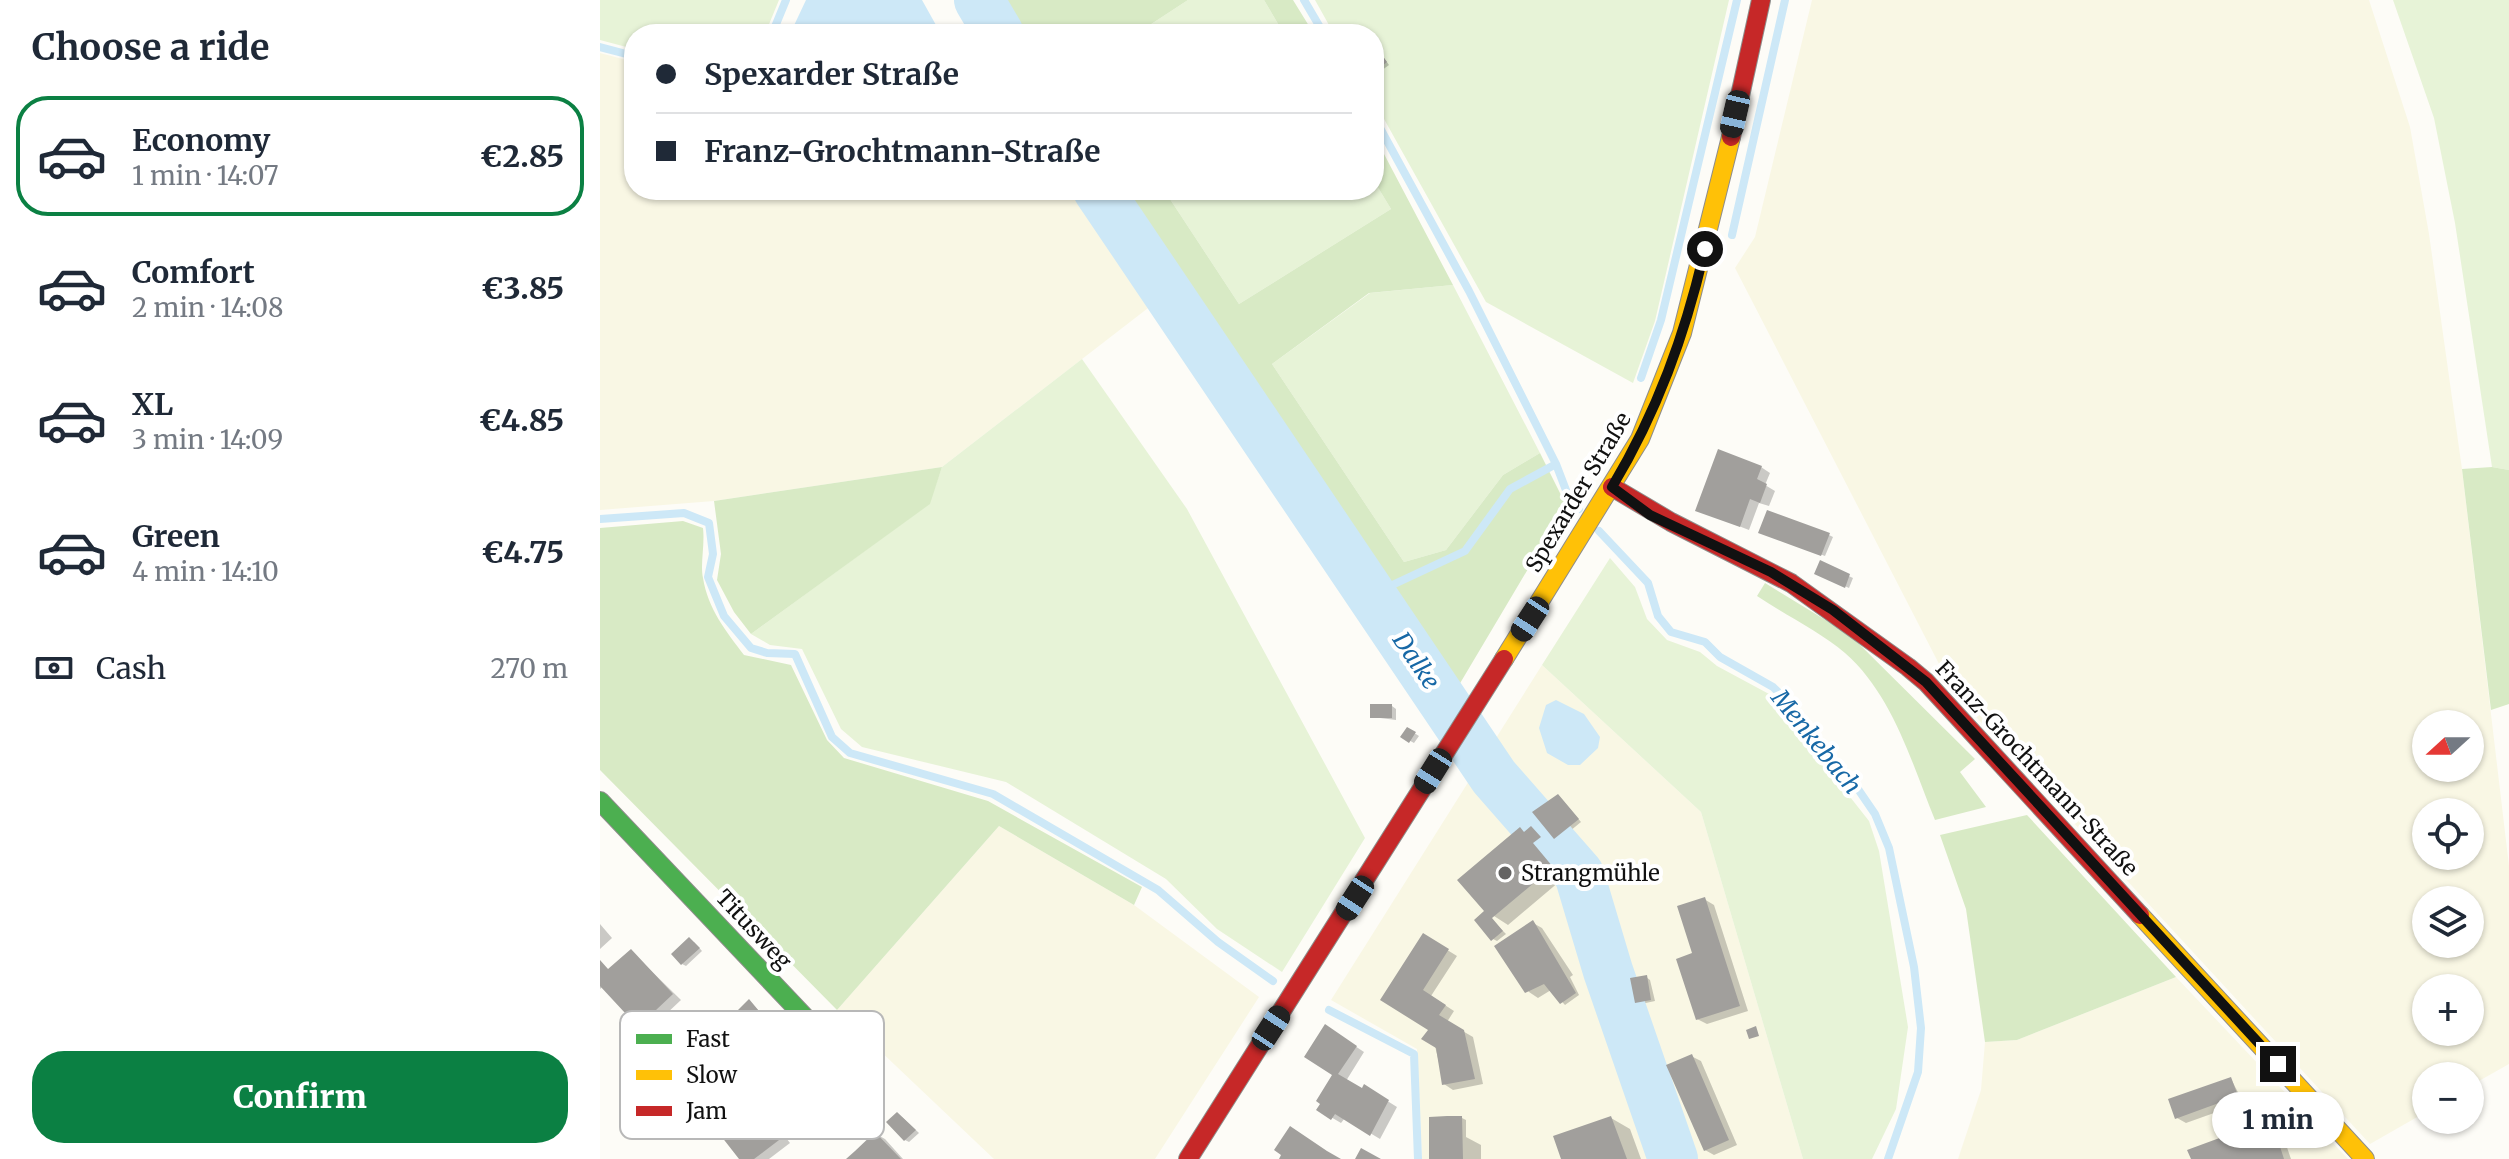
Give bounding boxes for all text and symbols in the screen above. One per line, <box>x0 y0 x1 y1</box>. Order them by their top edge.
text: Choose a ride <box>32 25 269 70</box>
text: Spexarder Straße <box>704 55 959 93</box>
car <box>1718 88 1752 140</box>
icon: car <box>36 120 108 192</box>
text: Economy <box>132 121 270 159</box>
text: Franz-Grochtmann-Straße <box>704 132 1101 170</box>
text: €2.85 <box>480 137 564 175</box>
text: 1 min · 14:07 <box>132 159 279 192</box>
route start <box>1687 231 1723 267</box>
icon: car <box>36 252 108 324</box>
text: Comfort <box>132 253 255 291</box>
text: €3.85 <box>481 269 564 307</box>
text: 2 min · 14:08 <box>132 291 284 324</box>
icon: car <box>36 384 108 456</box>
text: XL <box>132 385 173 423</box>
text: €4.85 <box>479 401 564 439</box>
street label: Spexarder Straße <box>1519 407 1637 577</box>
text: 3 min · 14:09 <box>132 423 283 456</box>
icon: car <box>36 516 108 588</box>
text: Green <box>132 517 220 555</box>
text: €4.75 <box>481 533 564 571</box>
text: 4 min · 14:10 <box>132 555 279 588</box>
car <box>1507 592 1553 646</box>
water label: Dalke <box>1385 625 1447 695</box>
icon: cash <box>32 646 76 690</box>
text: Cash <box>96 649 166 687</box>
text: 270 m <box>491 652 568 685</box>
street label: Franz-Grochtmann-Straße <box>1930 655 2144 881</box>
water label: Menkebach <box>1764 682 1868 800</box>
north arrow <box>2412 710 2484 782</box>
map controls <box>2412 710 2484 1134</box>
car <box>1410 744 1456 798</box>
button: locate <box>2412 798 2484 870</box>
place label: Strangmühle <box>1521 859 1660 887</box>
marker: Strangmühle <box>1496 864 1514 882</box>
car <box>1332 871 1378 925</box>
street label: Titusweg <box>710 883 798 975</box>
button: layers <box>2412 886 2484 958</box>
button: + <box>2412 974 2484 1046</box>
car <box>1248 1001 1294 1055</box>
legend <box>620 1011 884 1139</box>
text: Fast <box>686 1025 730 1053</box>
route end <box>2260 1046 2296 1082</box>
button: Confirm <box>32 1051 568 1143</box>
text: Slow <box>686 1061 737 1089</box>
button: − <box>2412 1062 2484 1134</box>
callout: 1 min <box>2212 1092 2344 1148</box>
text: Jam <box>685 1097 727 1125</box>
text: 1 min <box>2242 1103 2314 1136</box>

